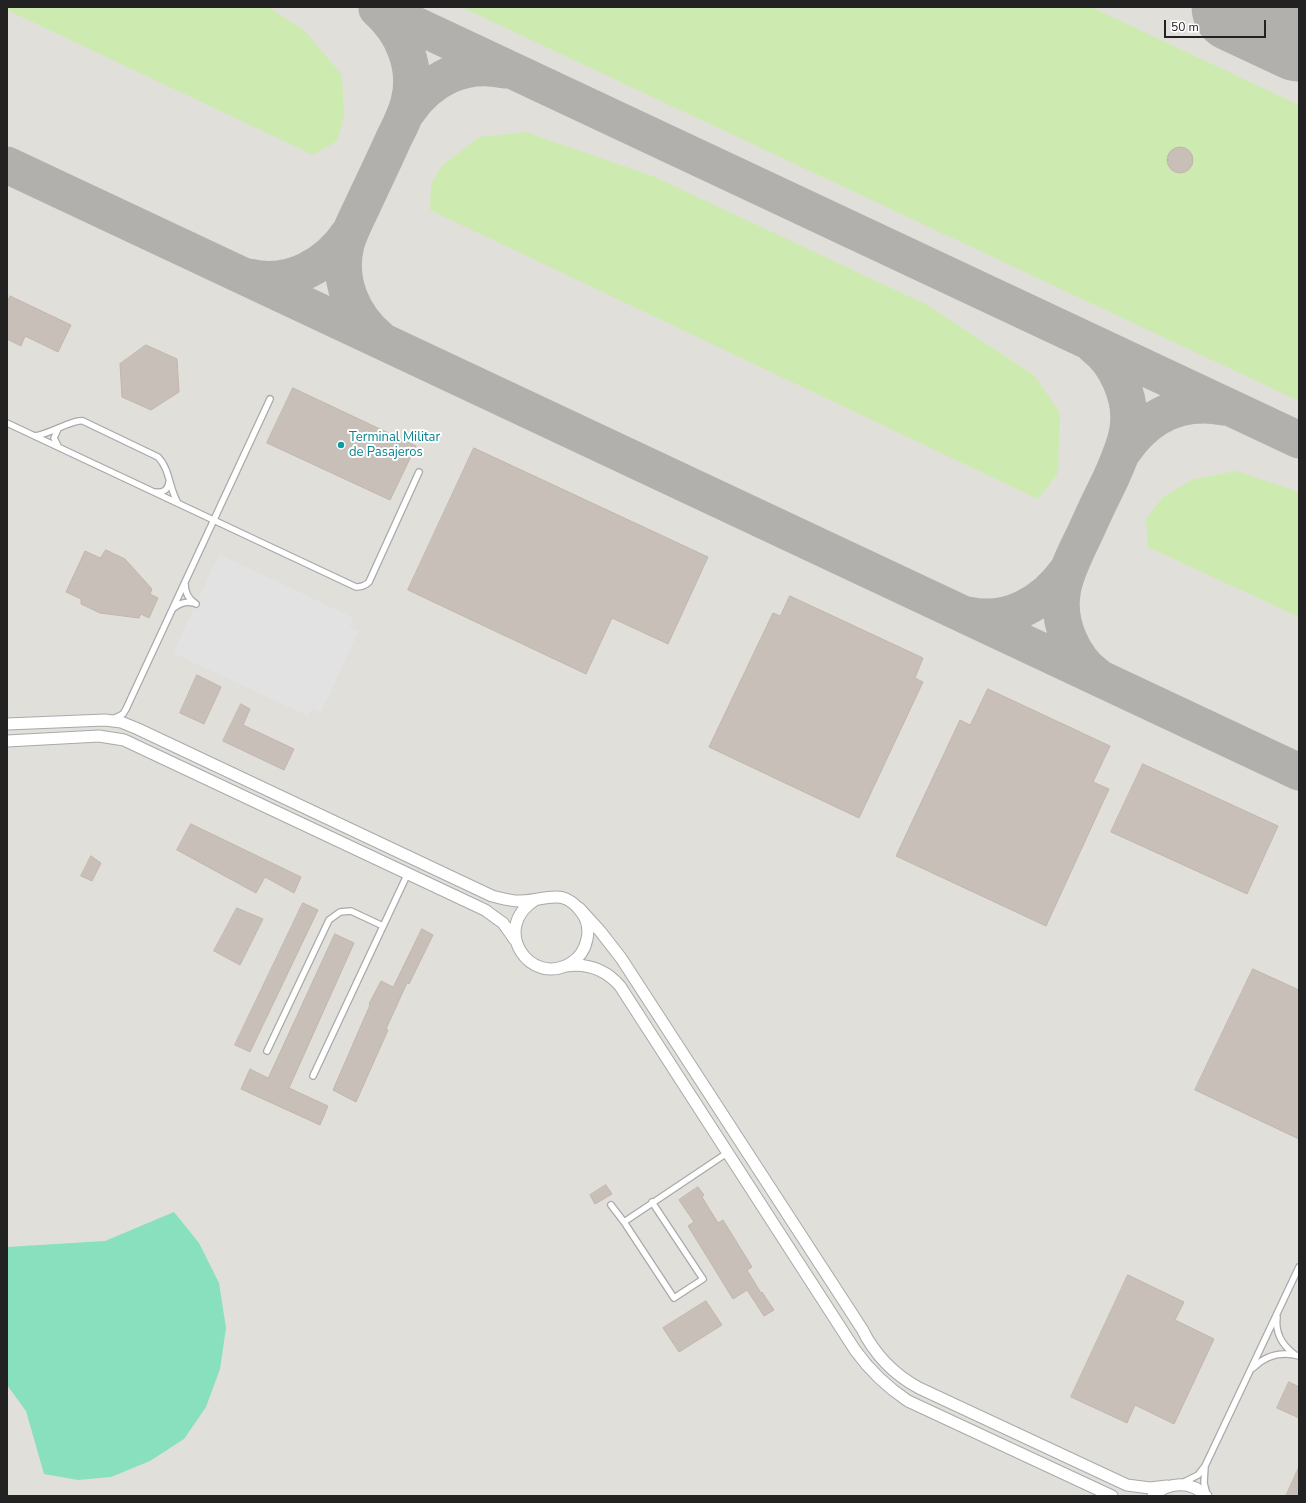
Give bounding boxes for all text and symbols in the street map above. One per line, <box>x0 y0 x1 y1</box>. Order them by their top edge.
scale bar <box>1166 12 1268 38</box>
text: 50 m <box>1171 19 1199 35</box>
place label: Terminal Militar de Pasajeros <box>349 430 440 461</box>
marker: Terminal Militar de Pasajeros <box>336 440 346 450</box>

